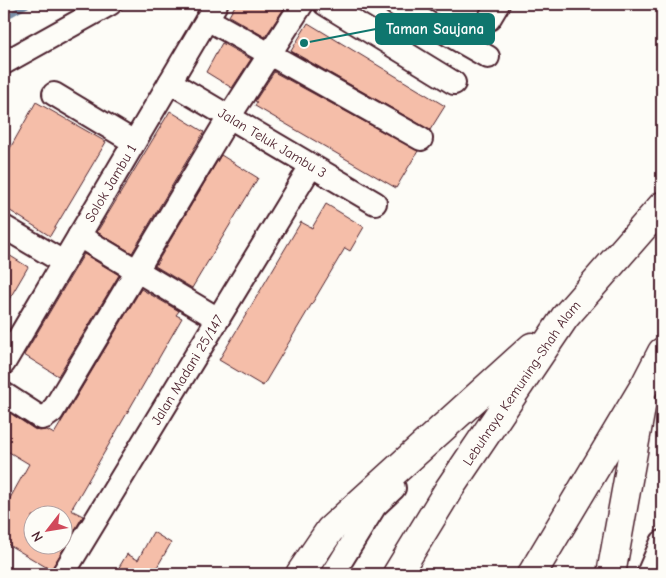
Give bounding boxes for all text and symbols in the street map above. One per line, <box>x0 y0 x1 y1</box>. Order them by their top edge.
callout: Taman Saujana <box>376 14 494 44</box>
text: Taman Saujana <box>386 20 484 38</box>
street label: Jalan Teluk Jambu 3 <box>215 104 330 181</box>
street label: Solok Jambu 1 <box>81 141 140 225</box>
street label: Lebuhraya Kemuning-Shah Alam <box>459 297 584 469</box>
street label: Jalan Madani 25/147 <box>147 311 227 428</box>
north arrow <box>22 506 72 556</box>
text: N <box>28 528 47 545</box>

